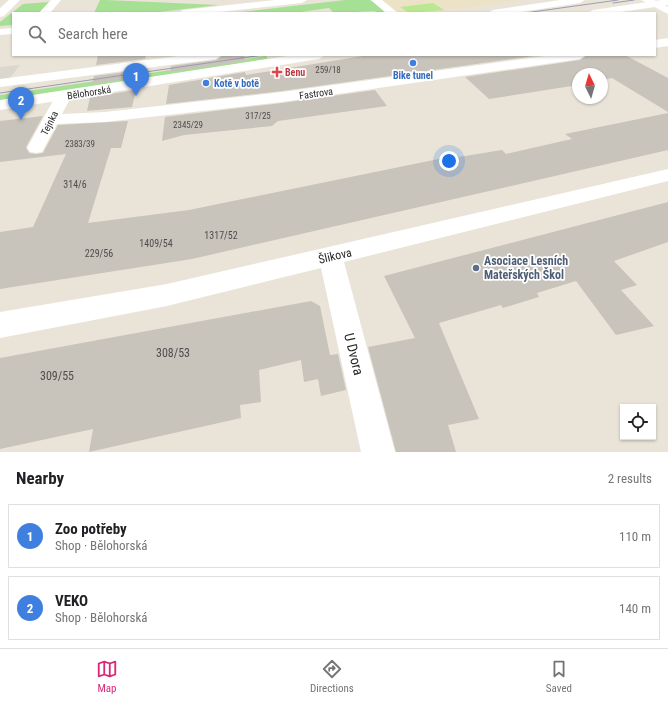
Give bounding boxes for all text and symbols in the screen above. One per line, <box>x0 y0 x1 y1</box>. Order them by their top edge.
search box <box>12 12 656 56</box>
icon: search <box>26 23 48 45</box>
text: Search here <box>58 25 128 43</box>
marker: Bike tunel <box>408 58 418 68</box>
pin: 1 <box>123 63 149 96</box>
house number: 259/18 <box>315 65 341 75</box>
marker: Benu <box>272 67 282 77</box>
place label: Benu <box>285 67 305 78</box>
north arrow <box>572 68 608 104</box>
place label: Bike tunel <box>393 70 433 81</box>
marker: Kotě v botě <box>201 78 211 88</box>
place label: Kotě v botě <box>214 78 259 89</box>
street label: Bělohorská <box>66 84 112 101</box>
street label: Fastrova <box>299 86 334 101</box>
pin: 2 <box>8 87 34 120</box>
street label: Tejnka <box>39 109 60 137</box>
house number: 317/25 <box>245 111 271 121</box>
house number: 2345/29 <box>173 120 203 130</box>
house number: 2383/39 <box>65 139 95 149</box>
your location <box>439 151 459 171</box>
house number: 314/6 <box>63 179 87 190</box>
house number: 1317/52 <box>204 230 238 241</box>
house number: 1409/54 <box>139 238 173 249</box>
street label: Šlikova <box>317 244 353 267</box>
house number: 229/56 <box>85 248 113 259</box>
place label: Asociace Lesních Mateřských Škol <box>484 254 568 282</box>
marker: Asociace Lesních Mateřských Škol <box>471 263 481 273</box>
street label: U Dvora <box>341 331 367 377</box>
house number: 308/53 <box>156 346 190 360</box>
house number: 309/55 <box>40 369 74 383</box>
map controls <box>620 404 656 440</box>
button: locate <box>620 404 656 440</box>
text: Nearby <box>16 468 64 488</box>
text: 2 results <box>608 471 652 486</box>
text: Zoo potřeby <box>55 520 127 538</box>
text: 1 <box>27 529 33 544</box>
text: 110 m <box>619 529 651 544</box>
text: Shop · Bělohorská <box>55 538 148 553</box>
text: VEKO <box>55 592 88 610</box>
text: 2 <box>27 601 33 616</box>
text: 140 m <box>619 601 651 616</box>
text: Shop · Bělohorská <box>55 610 148 625</box>
tab: Map <box>96 658 118 695</box>
tab: Directions <box>310 658 354 695</box>
tab: Saved <box>546 658 572 695</box>

